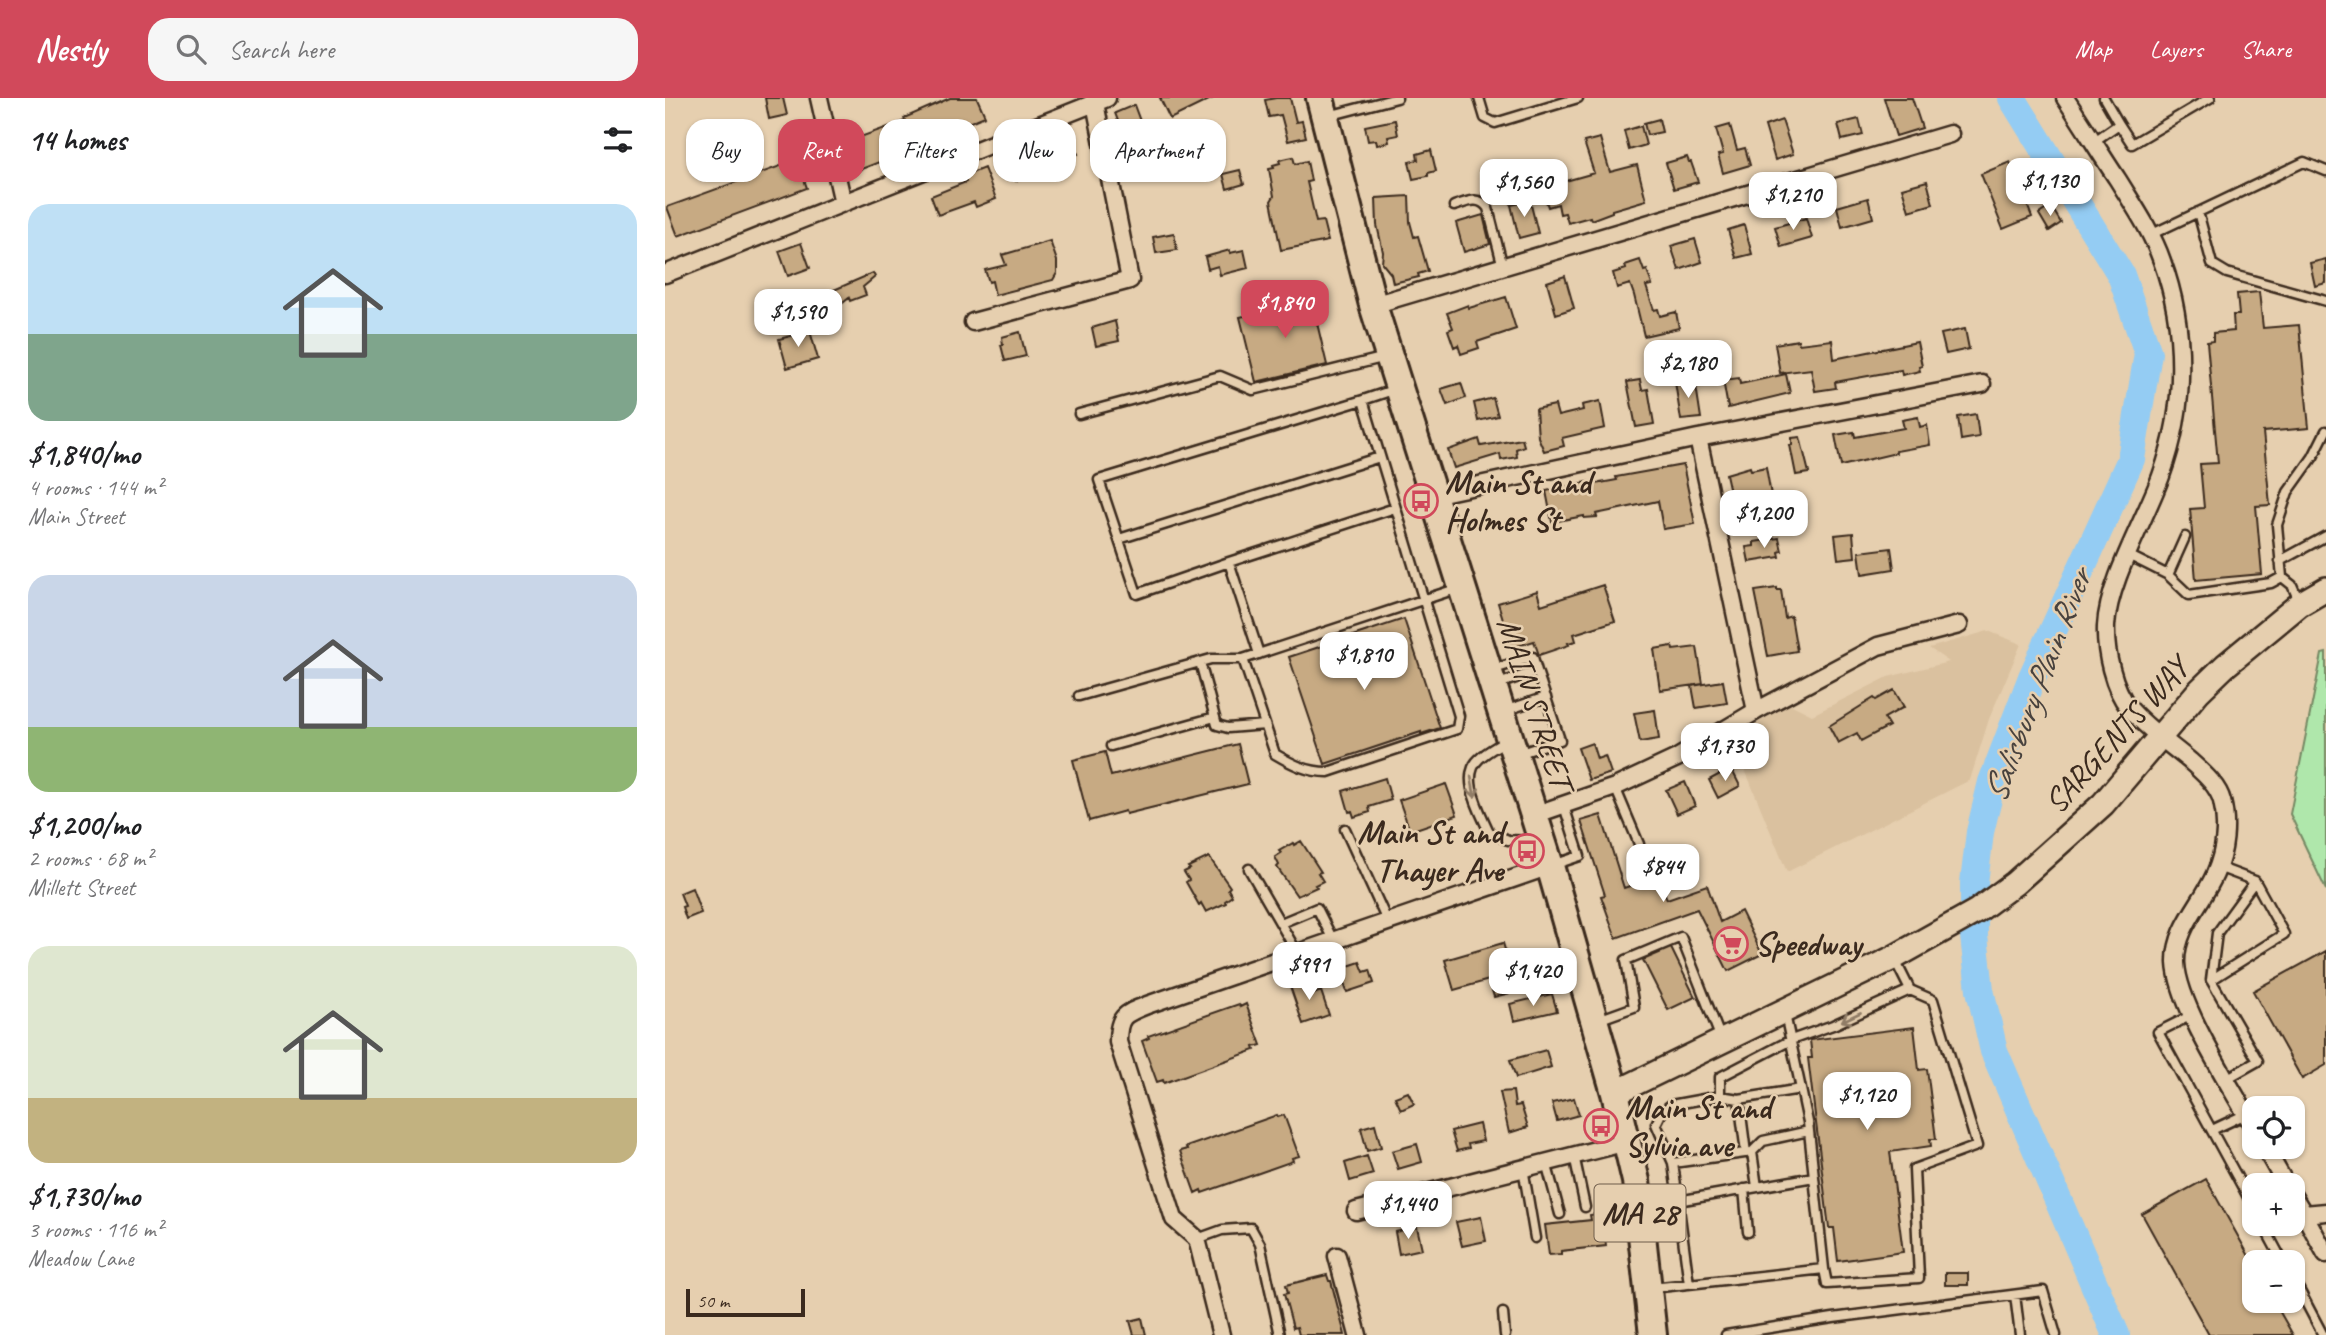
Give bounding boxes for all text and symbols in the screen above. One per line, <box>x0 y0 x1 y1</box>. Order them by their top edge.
search box <box>148 18 638 81</box>
text: Nestly <box>35 28 106 70</box>
icon: search <box>172 30 210 68</box>
text: Search here <box>228 33 334 66</box>
text: Map <box>2075 34 2112 64</box>
text: Layers <box>2150 34 2203 64</box>
text: Share <box>2241 34 2291 64</box>
chip: Buy <box>686 119 764 182</box>
chip: Rent <box>778 119 865 182</box>
chip: Filters <box>879 119 979 182</box>
chip: New <box>993 119 1076 182</box>
chip: Apartment <box>1090 119 1226 182</box>
text: 14 homes <box>28 121 126 159</box>
icon: filters <box>599 121 637 159</box>
pin: $1,130 <box>1993 158 2107 218</box>
pin: $1,560 <box>1467 159 1581 219</box>
text: $1,130 <box>2022 166 2078 195</box>
text: $1,560 <box>1496 167 1552 196</box>
pin: $1,210 <box>1736 172 1850 232</box>
text: $1,210 <box>1765 180 1821 209</box>
icon: home <box>270 250 396 376</box>
pin: $1,840 <box>1228 280 1342 340</box>
text: $1,840 <box>1257 288 1313 317</box>
pin: $1,590 <box>741 289 855 349</box>
text: $1,590 <box>770 297 826 326</box>
pin: $2,180 <box>1631 341 1745 400</box>
text: $2,180 <box>1660 348 1716 377</box>
text: $1,840/mo <box>28 435 140 473</box>
place label: Main St and Holmes St <box>1445 461 1597 541</box>
text: 4 rooms · 144 m² <box>28 473 163 502</box>
bus stop icon: Main St and Holmes St <box>1402 482 1440 520</box>
pin: $1,200 <box>1707 490 1821 550</box>
text: $1,200 <box>1736 498 1792 527</box>
text: Main Street <box>28 502 124 531</box>
water label: Salisbury Plain River <box>1972 558 2104 809</box>
street label: MAIN STREET <box>1488 612 1585 801</box>
icon: home <box>270 621 396 747</box>
pin: $1,810 <box>1307 632 1421 692</box>
text: $1,810 <box>1336 640 1392 669</box>
street label: SARGENTS WAY <box>2035 644 2201 822</box>
pin: $1,730 <box>1668 724 1782 783</box>
text: $1,730 <box>1697 731 1753 760</box>
one-way arrow <box>1467 775 1480 798</box>
text: $1,200/mo <box>28 806 140 844</box>
place label: Main St and Thayer Ave <box>1357 811 1509 891</box>
bus stop icon: Main St and Thayer Ave <box>1508 832 1546 870</box>
text: 2 rooms · 68 m² <box>28 844 152 873</box>
pin: $844 <box>1622 844 1704 904</box>
text: $844 <box>1642 852 1684 881</box>
text: Millett Street <box>28 873 135 902</box>
place label: Speedway <box>1755 923 1864 965</box>
supermarket icon: Speedway <box>1712 925 1750 963</box>
pin: $991 <box>1268 942 1350 1002</box>
pin: $1,420 <box>1476 948 1590 1008</box>
text: $991 <box>1289 950 1329 979</box>
text: $1,420 <box>1505 956 1561 985</box>
icon: home <box>270 992 396 1118</box>
one-way arrow <box>1841 1010 1862 1024</box>
pin: $1,120 <box>1810 1072 1924 1132</box>
text: $1,120 <box>1839 1080 1895 1109</box>
place label: Main St and Sylvia ave <box>1625 1086 1777 1166</box>
map controls <box>2242 1096 2305 1313</box>
button: locate <box>2242 1096 2305 1159</box>
bus stop icon: Main St and Sylvia ave <box>1582 1107 1620 1145</box>
button: + <box>2242 1173 2305 1236</box>
text: $1,730/mo <box>28 1177 140 1215</box>
pin: $1,440 <box>1351 1182 1465 1241</box>
road number: MA 28 <box>1595 1184 1685 1242</box>
text: $1,440 <box>1380 1189 1436 1218</box>
text: 3 rooms · 116 m² <box>28 1215 163 1244</box>
text: Meadow Lane <box>28 1244 134 1273</box>
button: − <box>2242 1250 2305 1313</box>
scale bar <box>686 1286 805 1318</box>
text: 50 m <box>697 1289 729 1313</box>

